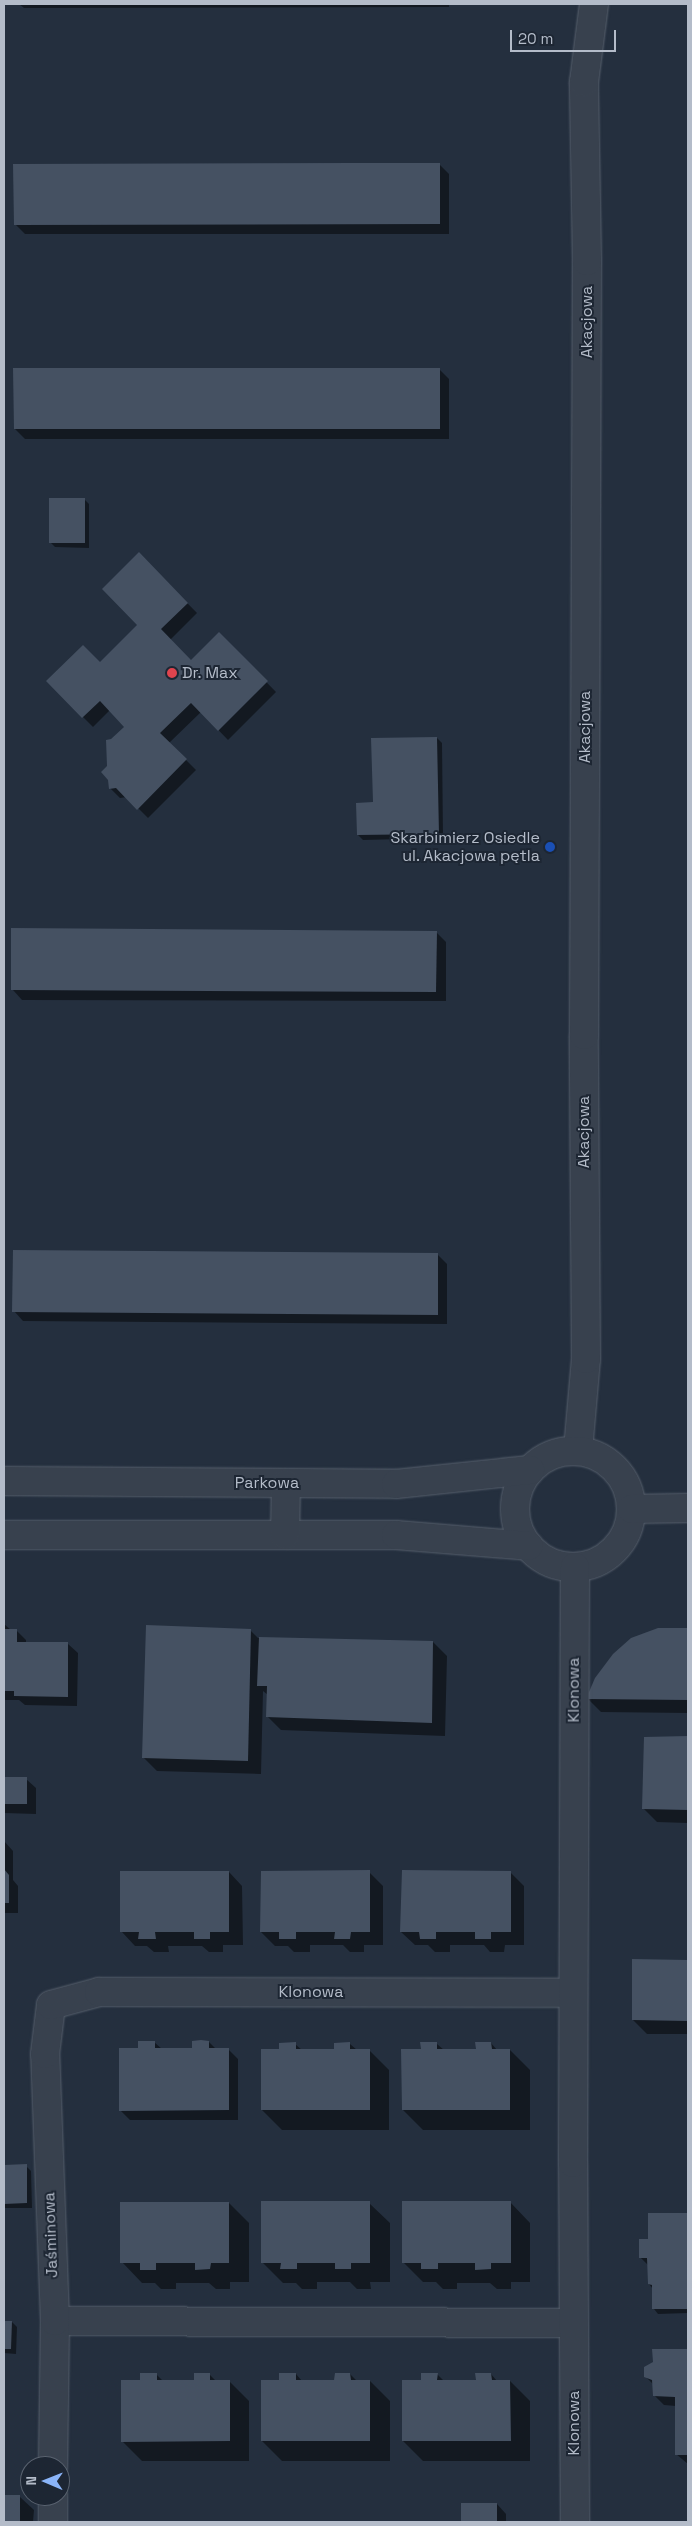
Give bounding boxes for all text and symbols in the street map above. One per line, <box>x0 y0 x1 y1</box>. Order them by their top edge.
scale bar <box>512 20 618 52</box>
text: 20 m <box>518 29 553 48</box>
street label: Akacjowa <box>577 286 597 358</box>
place label: Dr. Max <box>182 663 238 683</box>
marker: Dr. Max <box>166 667 178 679</box>
street label: Akacjowa <box>575 691 595 763</box>
place label: Skarbimierz Osiedle ul. Akacjowa pętla <box>390 828 540 866</box>
marker: Skarbimierz Osiedle ul. Akacjowa pętla <box>544 841 556 853</box>
street label: Akacjowa <box>574 1096 594 1168</box>
street label: Parkowa <box>235 1473 299 1493</box>
street label: Klonowa <box>564 1658 584 1722</box>
street label: Klonowa <box>279 1982 343 2002</box>
street label: Jaśminowa <box>40 2192 62 2278</box>
street label: Klonowa <box>564 2391 584 2455</box>
north arrow <box>20 2456 70 2506</box>
text: N <box>22 2476 40 2486</box>

